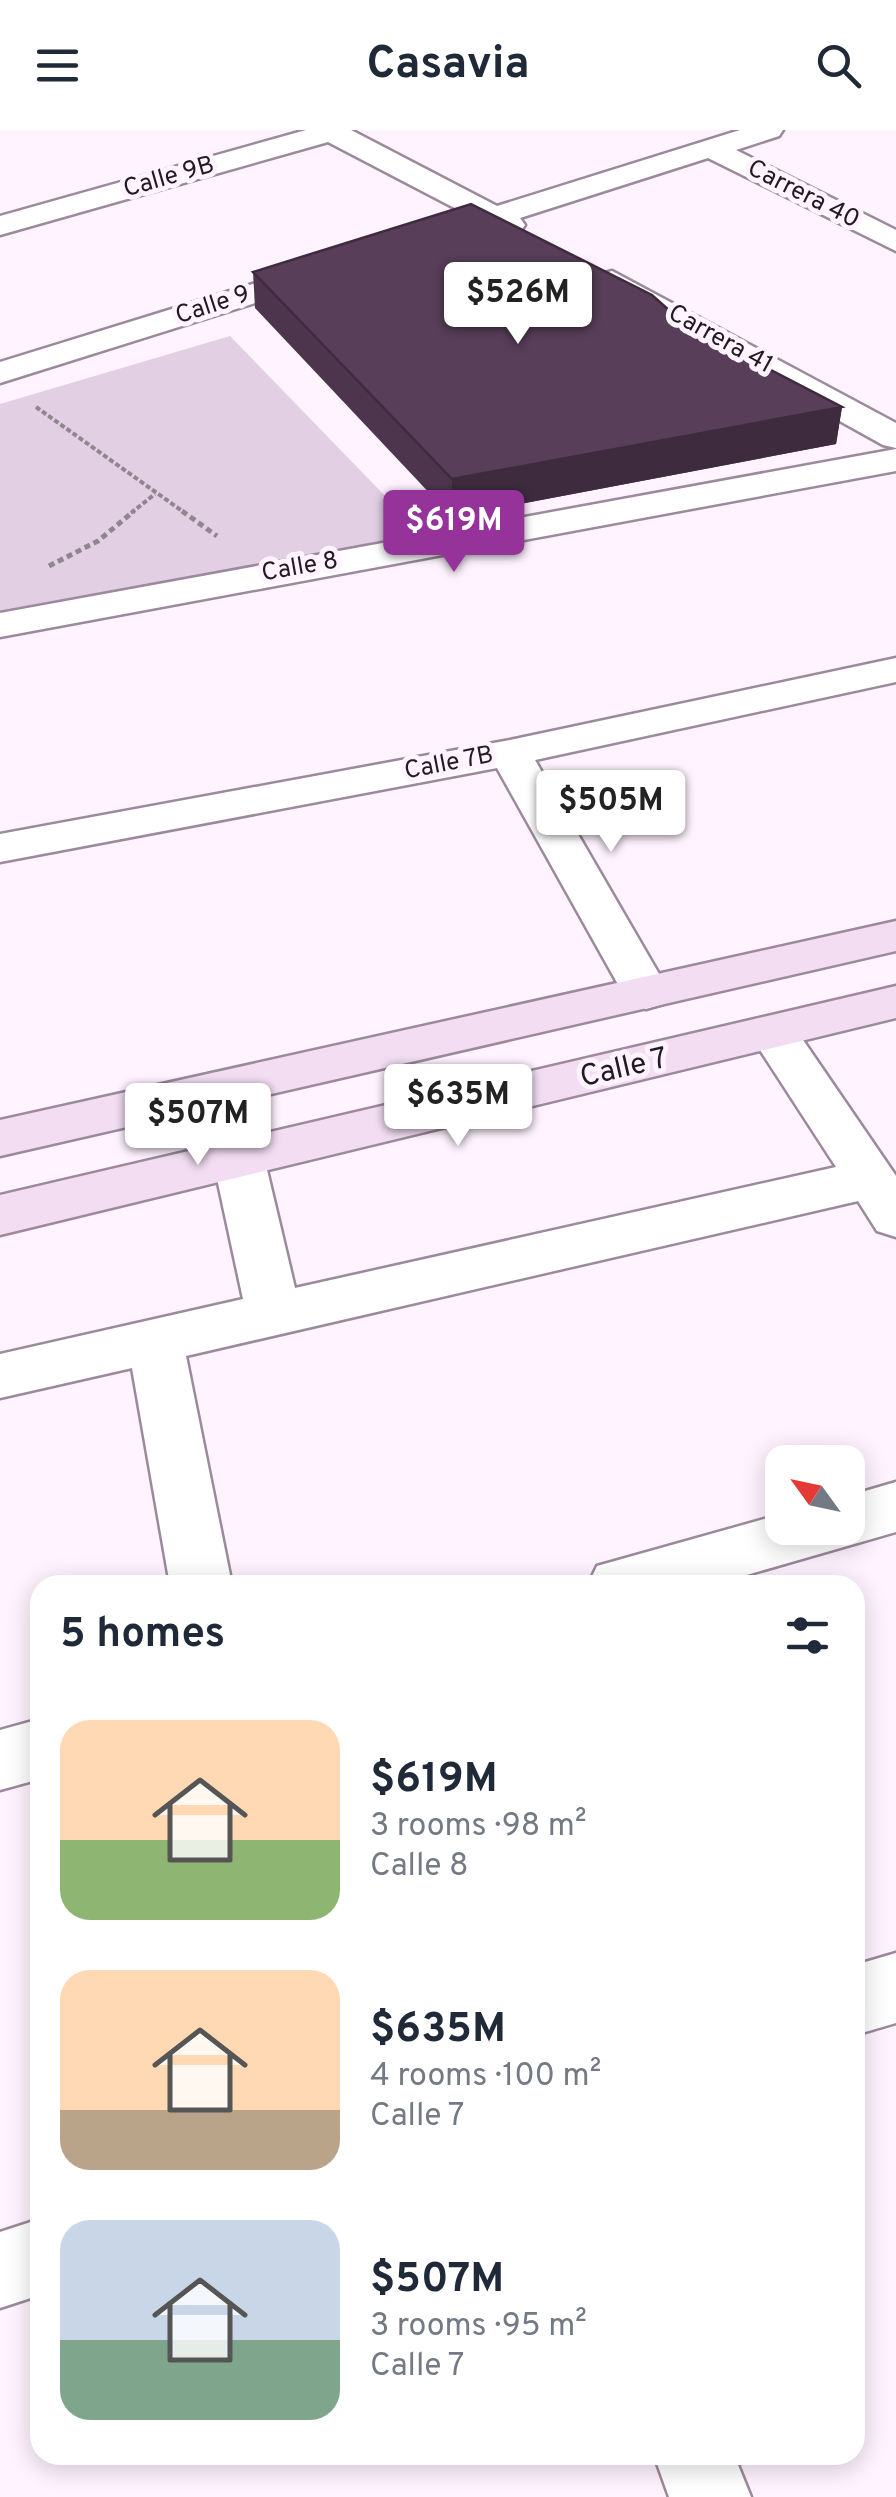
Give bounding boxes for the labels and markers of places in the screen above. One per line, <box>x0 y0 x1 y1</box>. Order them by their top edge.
pin: $526M <box>448 262 588 347</box>
pin: $619M <box>384 490 524 575</box>
pin: $505M <box>541 770 681 855</box>
pin: $635M <box>388 1064 528 1149</box>
pin: $507M <box>128 1083 268 1168</box>

